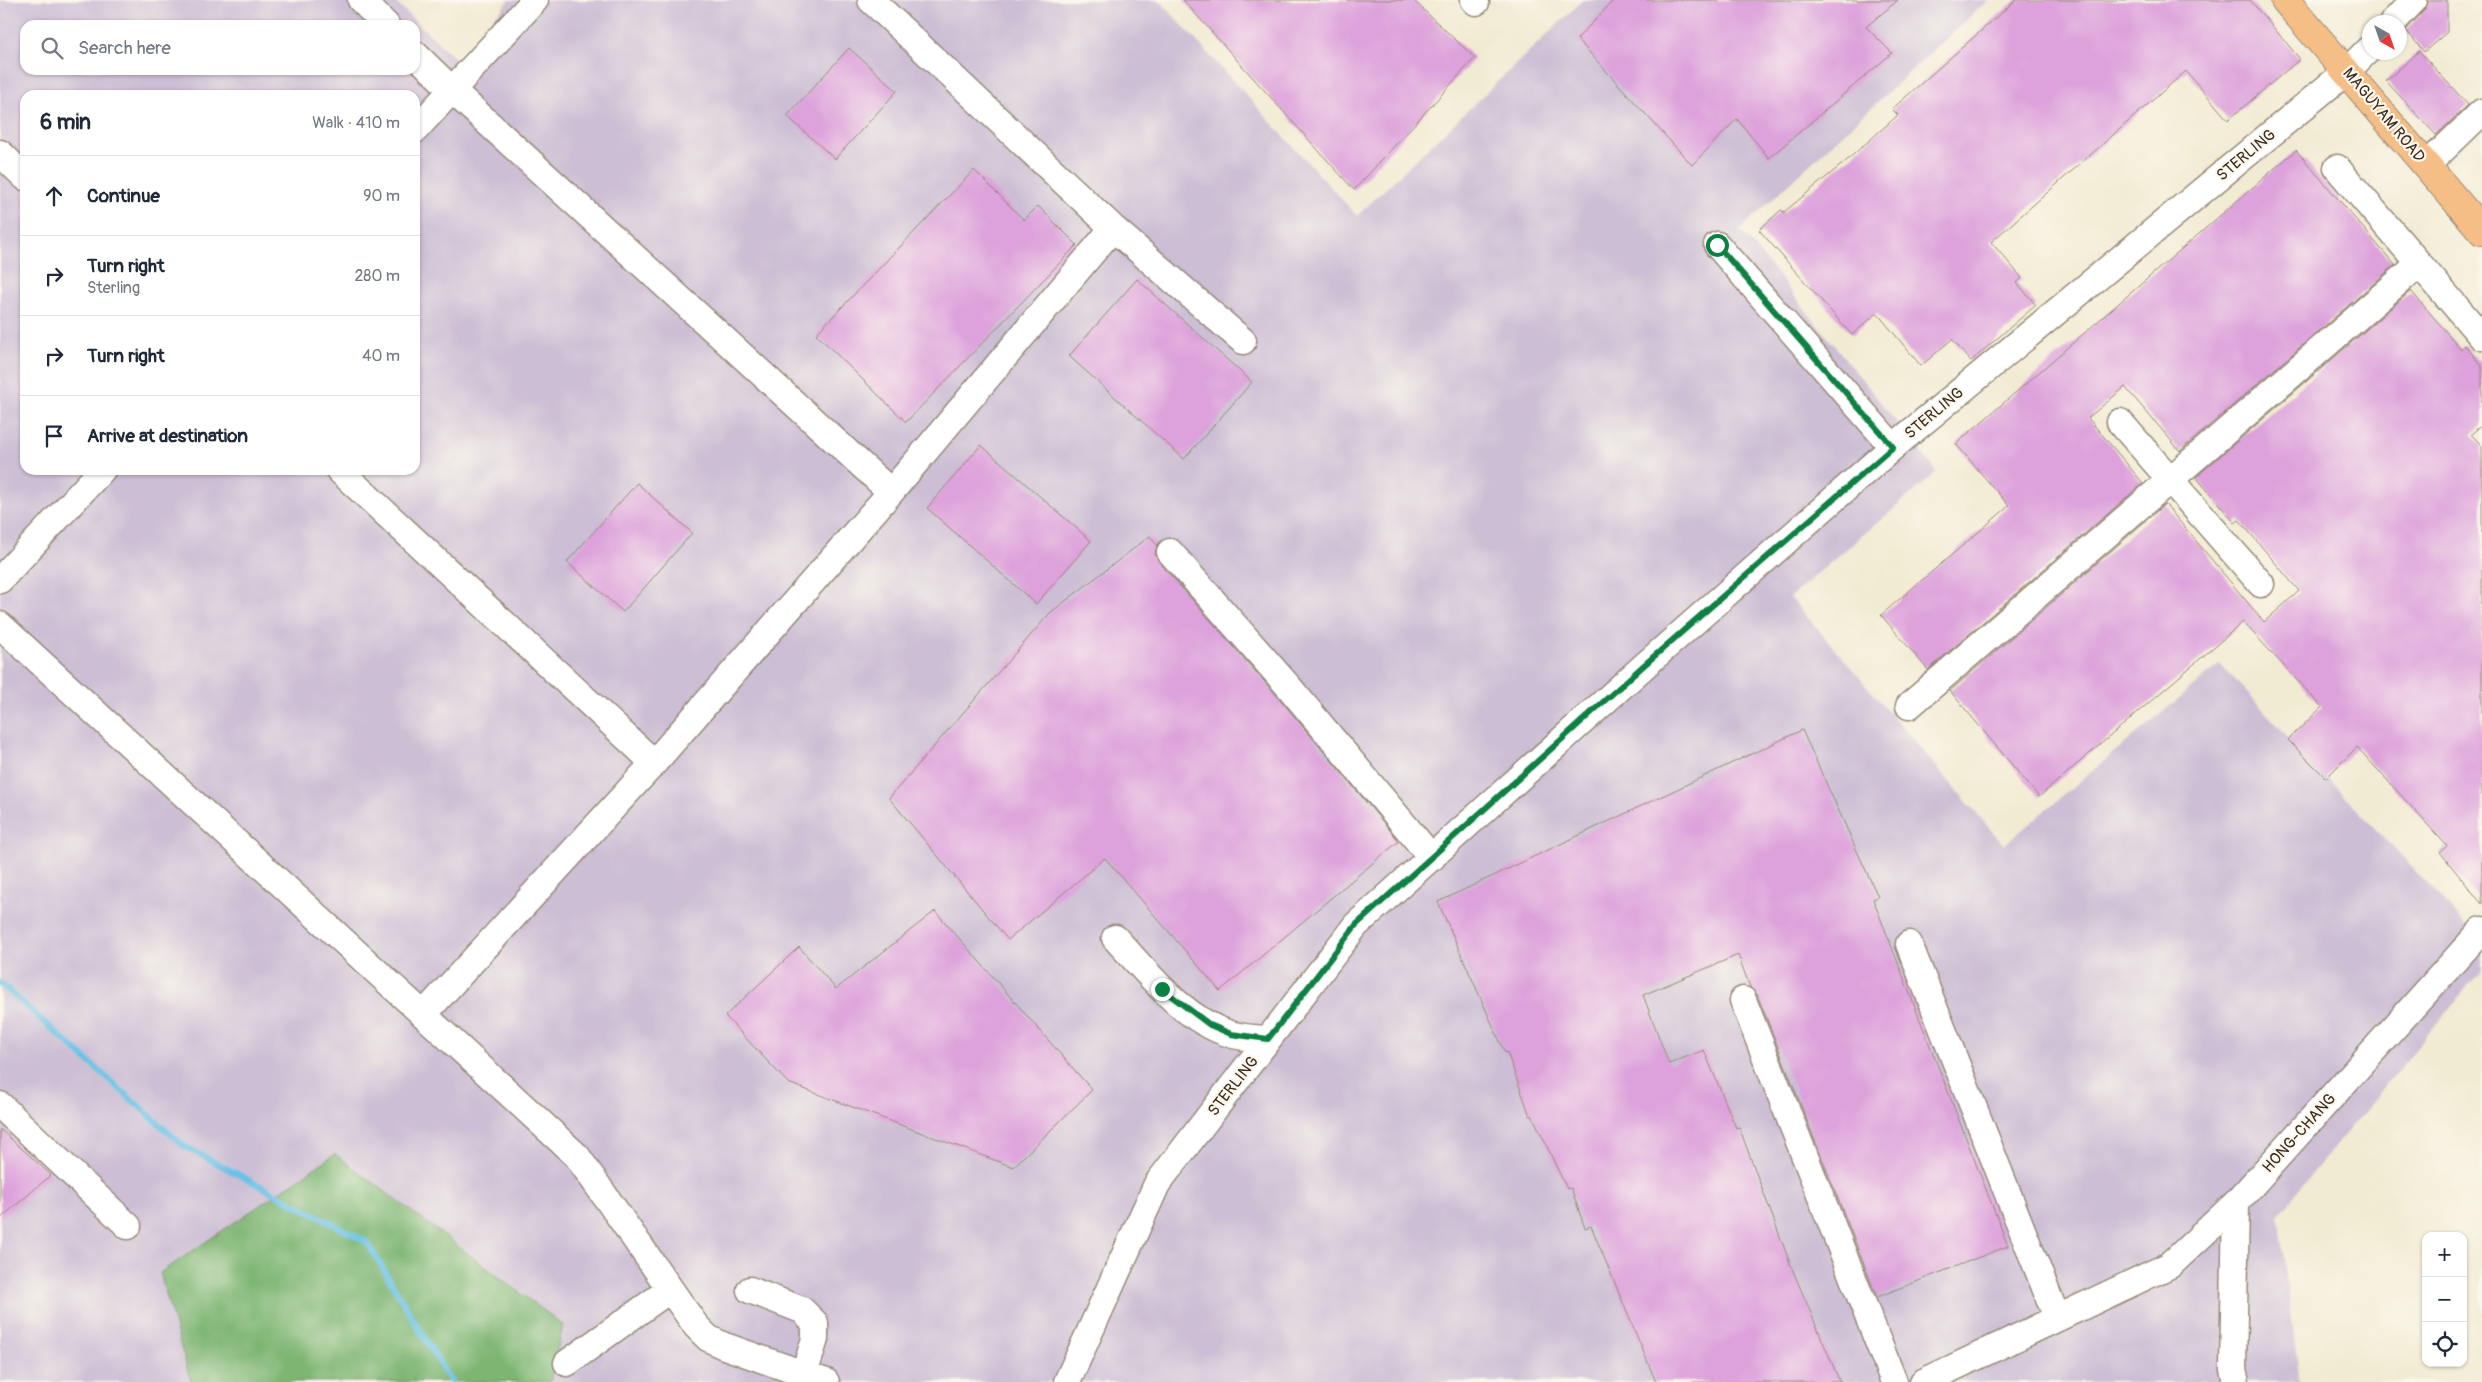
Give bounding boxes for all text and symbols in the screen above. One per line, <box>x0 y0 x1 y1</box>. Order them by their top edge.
north arrow <box>2362 15 2407 60</box>
search box <box>20 20 420 75</box>
icon: search <box>38 34 66 62</box>
text: Search here <box>78 36 171 60</box>
street label: MAGUYAM ROAD <box>2339 64 2429 166</box>
text: 6 min <box>40 109 91 136</box>
text: Walk · 410 m <box>312 113 400 133</box>
street label: STERLING <box>2212 125 2280 185</box>
icon: ahead <box>40 182 68 210</box>
text: Continue <box>87 184 160 208</box>
text: 90 m <box>363 186 400 206</box>
route start <box>1706 234 1729 257</box>
text: Turn right <box>87 254 165 278</box>
icon: right <box>40 262 68 290</box>
text: 280 m <box>354 266 400 286</box>
text: Sterling <box>87 278 140 298</box>
icon: right <box>40 342 68 370</box>
text: Turn right <box>87 344 165 368</box>
text: 40 m <box>362 346 400 366</box>
street label: STERLING <box>1900 383 1968 443</box>
icon: arrive <box>40 422 68 450</box>
text: Arrive at destination <box>87 424 248 448</box>
route end <box>1151 978 1174 1001</box>
street label: STERLING <box>1203 1052 1263 1120</box>
street label: HONG-CHANG <box>2258 1089 2340 1177</box>
map controls <box>2422 1232 2467 1367</box>
button: + <box>2422 1232 2467 1277</box>
button: − <box>2422 1277 2467 1322</box>
button: locate <box>2422 1322 2467 1367</box>

